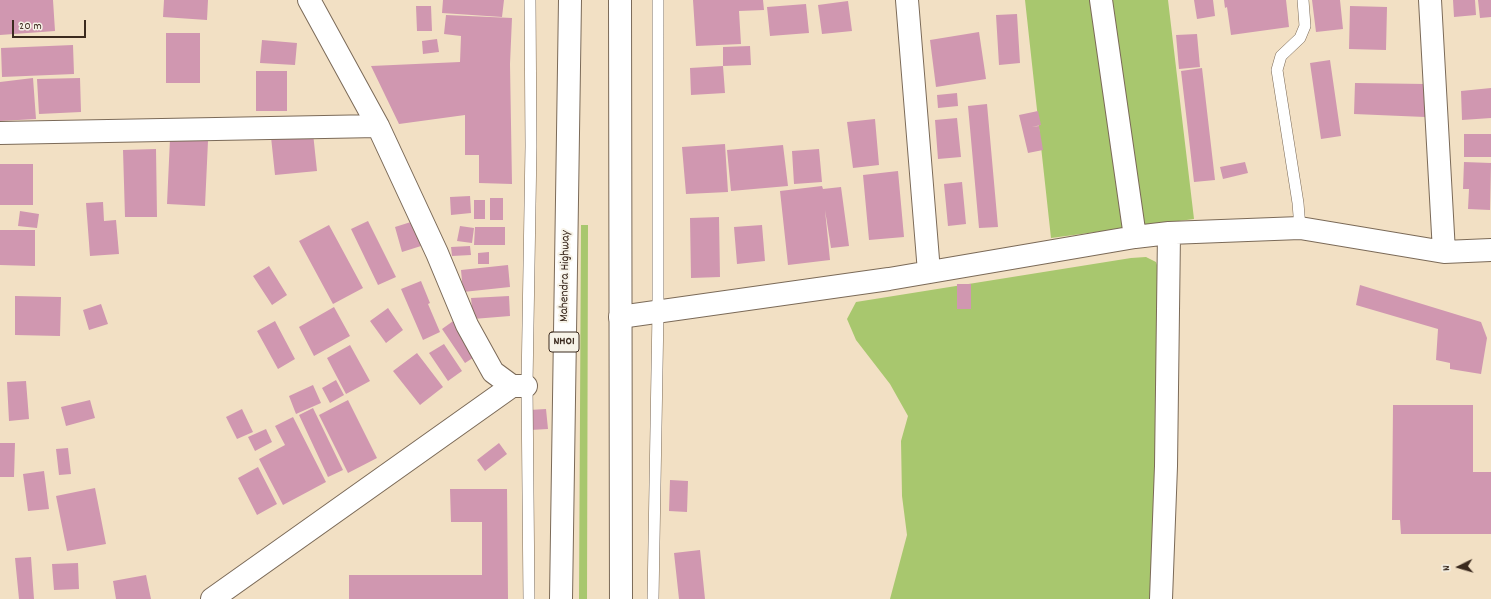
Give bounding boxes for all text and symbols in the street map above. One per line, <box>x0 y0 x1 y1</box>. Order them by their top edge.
scale bar <box>14 12 88 38</box>
text: 20 m <box>19 18 42 35</box>
street label: Mahendra Highway <box>557 230 575 322</box>
road number: NH01 <box>549 332 579 352</box>
north arrow <box>1439 547 1479 587</box>
text: N <box>1439 565 1455 571</box>

